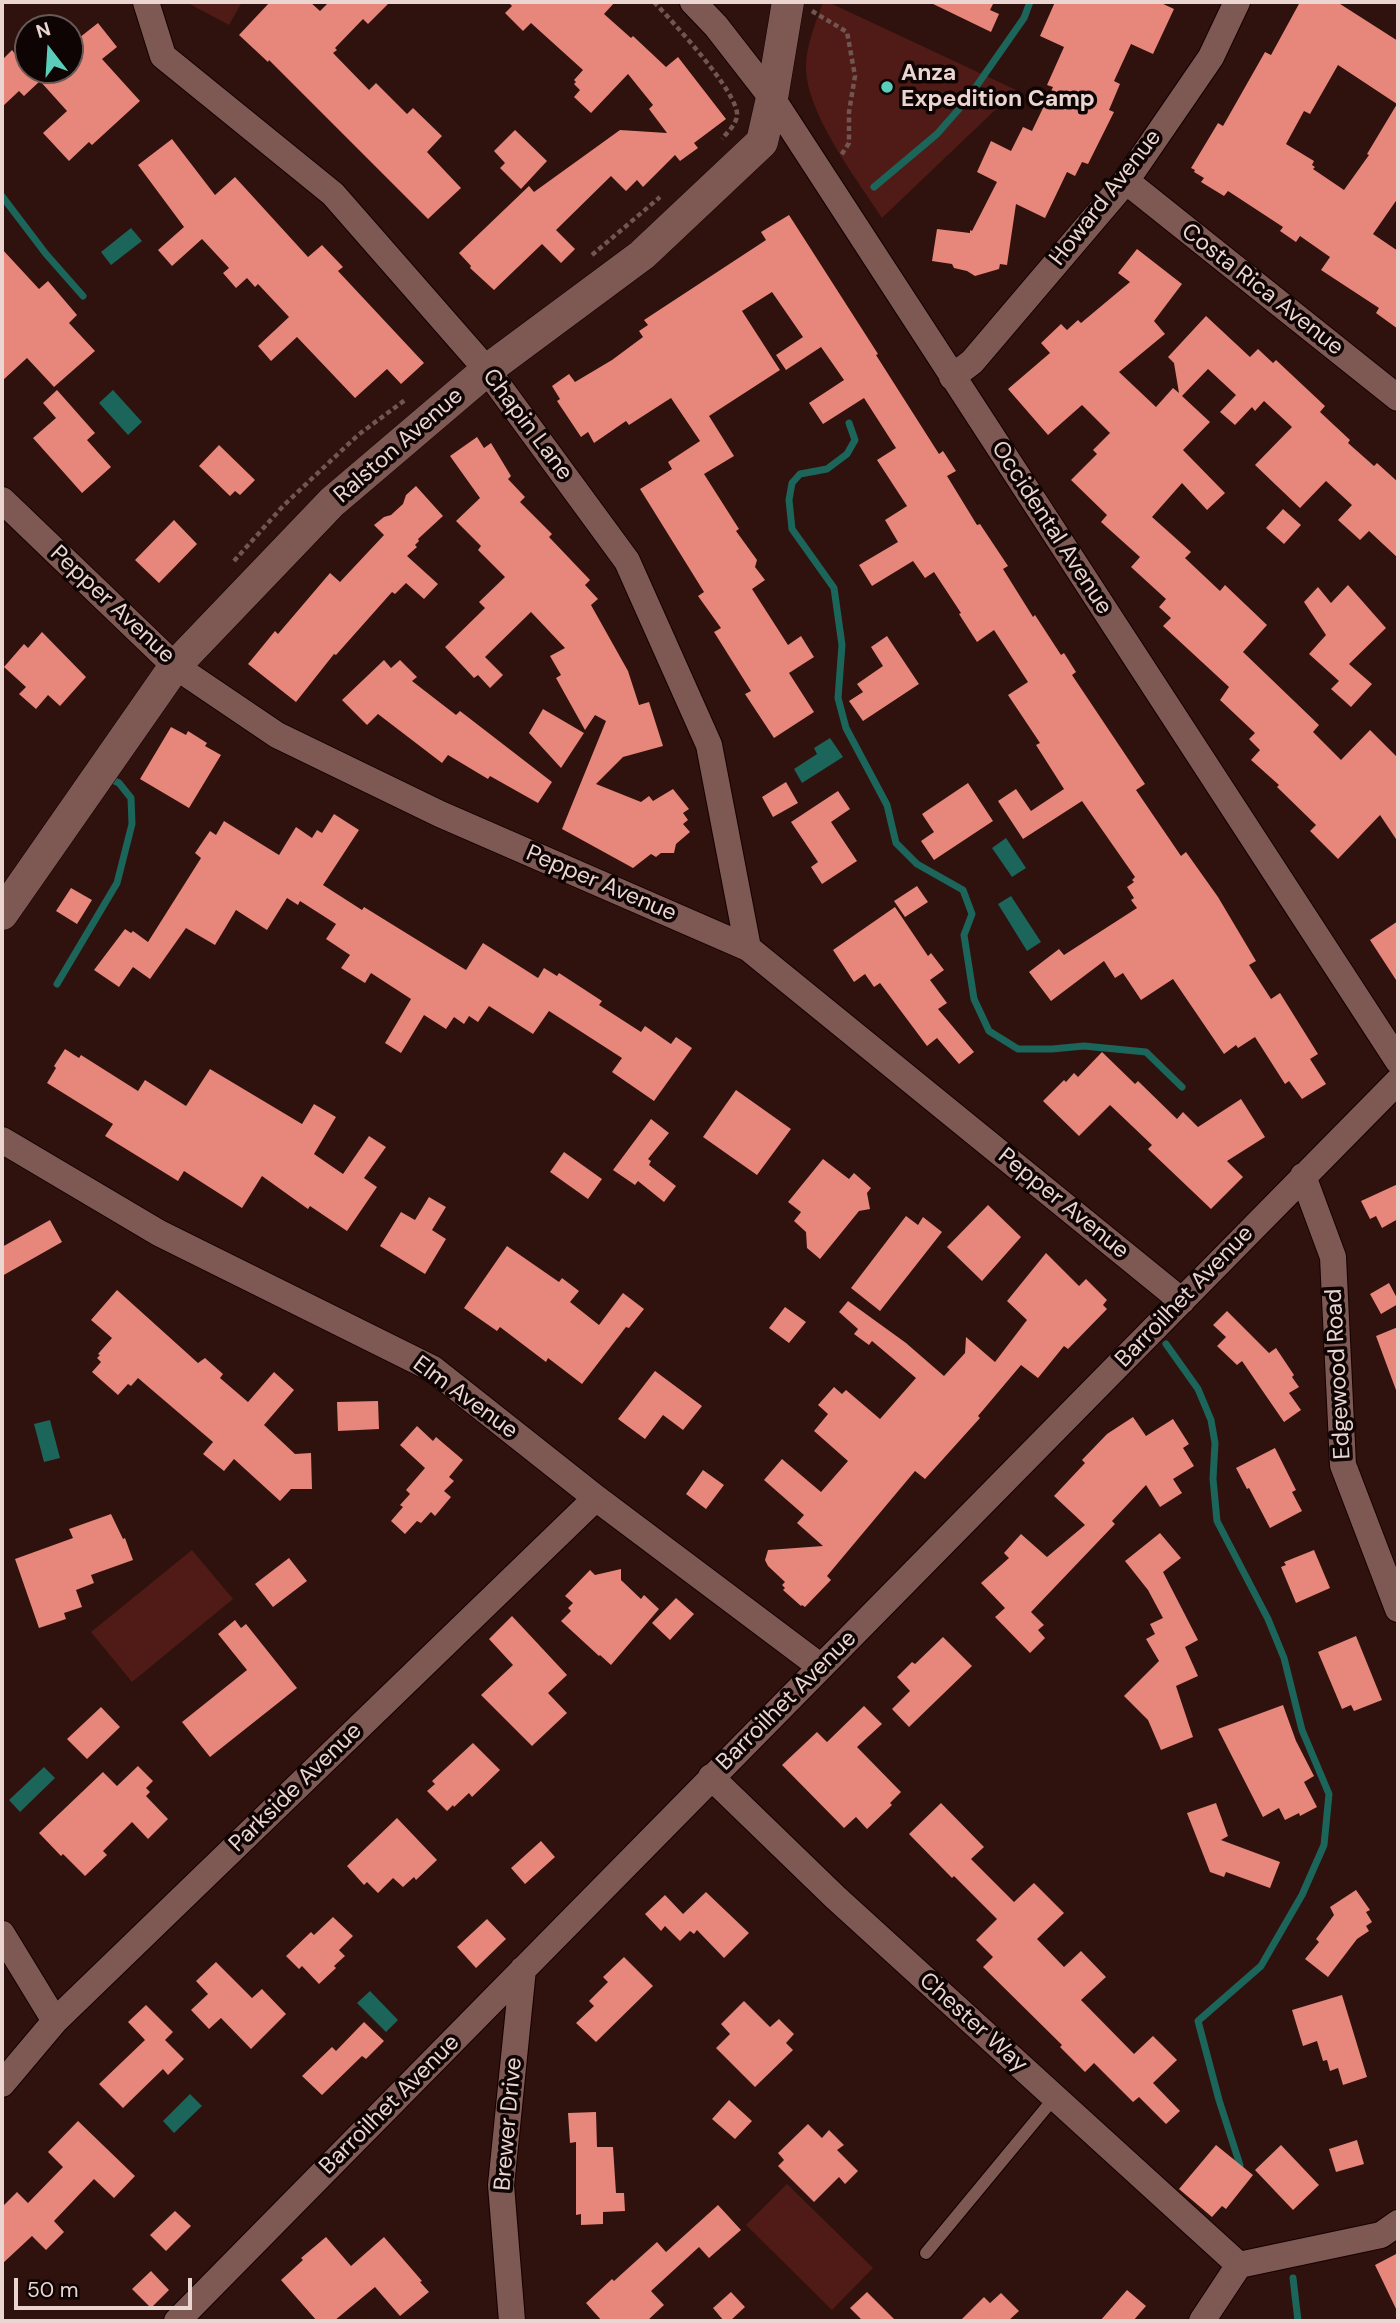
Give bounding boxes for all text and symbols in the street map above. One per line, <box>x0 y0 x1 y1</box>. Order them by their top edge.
north arrow <box>14 14 84 84</box>
text: N <box>33 16 54 44</box>
place label: Anza Expedition Camp <box>901 60 1095 114</box>
marker: Anza Expedition Camp <box>879 79 895 95</box>
street label: Howard Avenue <box>1044 124 1168 272</box>
street label: Costa Rica Avenue <box>1176 218 1348 362</box>
street label: Chapin Lane <box>476 364 578 486</box>
street label: Ralston Avenue <box>329 383 469 509</box>
street label: Occidental Avenue <box>985 436 1117 620</box>
street label: Pepper Avenue <box>44 540 180 670</box>
street label: Pepper Avenue <box>522 840 680 928</box>
street label: Pepper Avenue <box>992 1143 1134 1265</box>
street label: Barroilhet Avenue <box>1110 1220 1260 1374</box>
street label: Edgewood Road <box>1321 1288 1357 1460</box>
street label: Elm Avenue <box>407 1351 523 1445</box>
street label: Barroilhet Avenue <box>711 1625 863 1777</box>
street label: Parkside Avenue <box>224 1718 368 1858</box>
street label: Chester Way <box>913 1967 1033 2079</box>
street label: Barroilhet Avenue <box>314 2029 466 2181</box>
street label: Brewer Drive <box>489 2056 529 2192</box>
scale bar <box>18 2264 196 2308</box>
text: 50 m <box>27 2276 78 2304</box>

